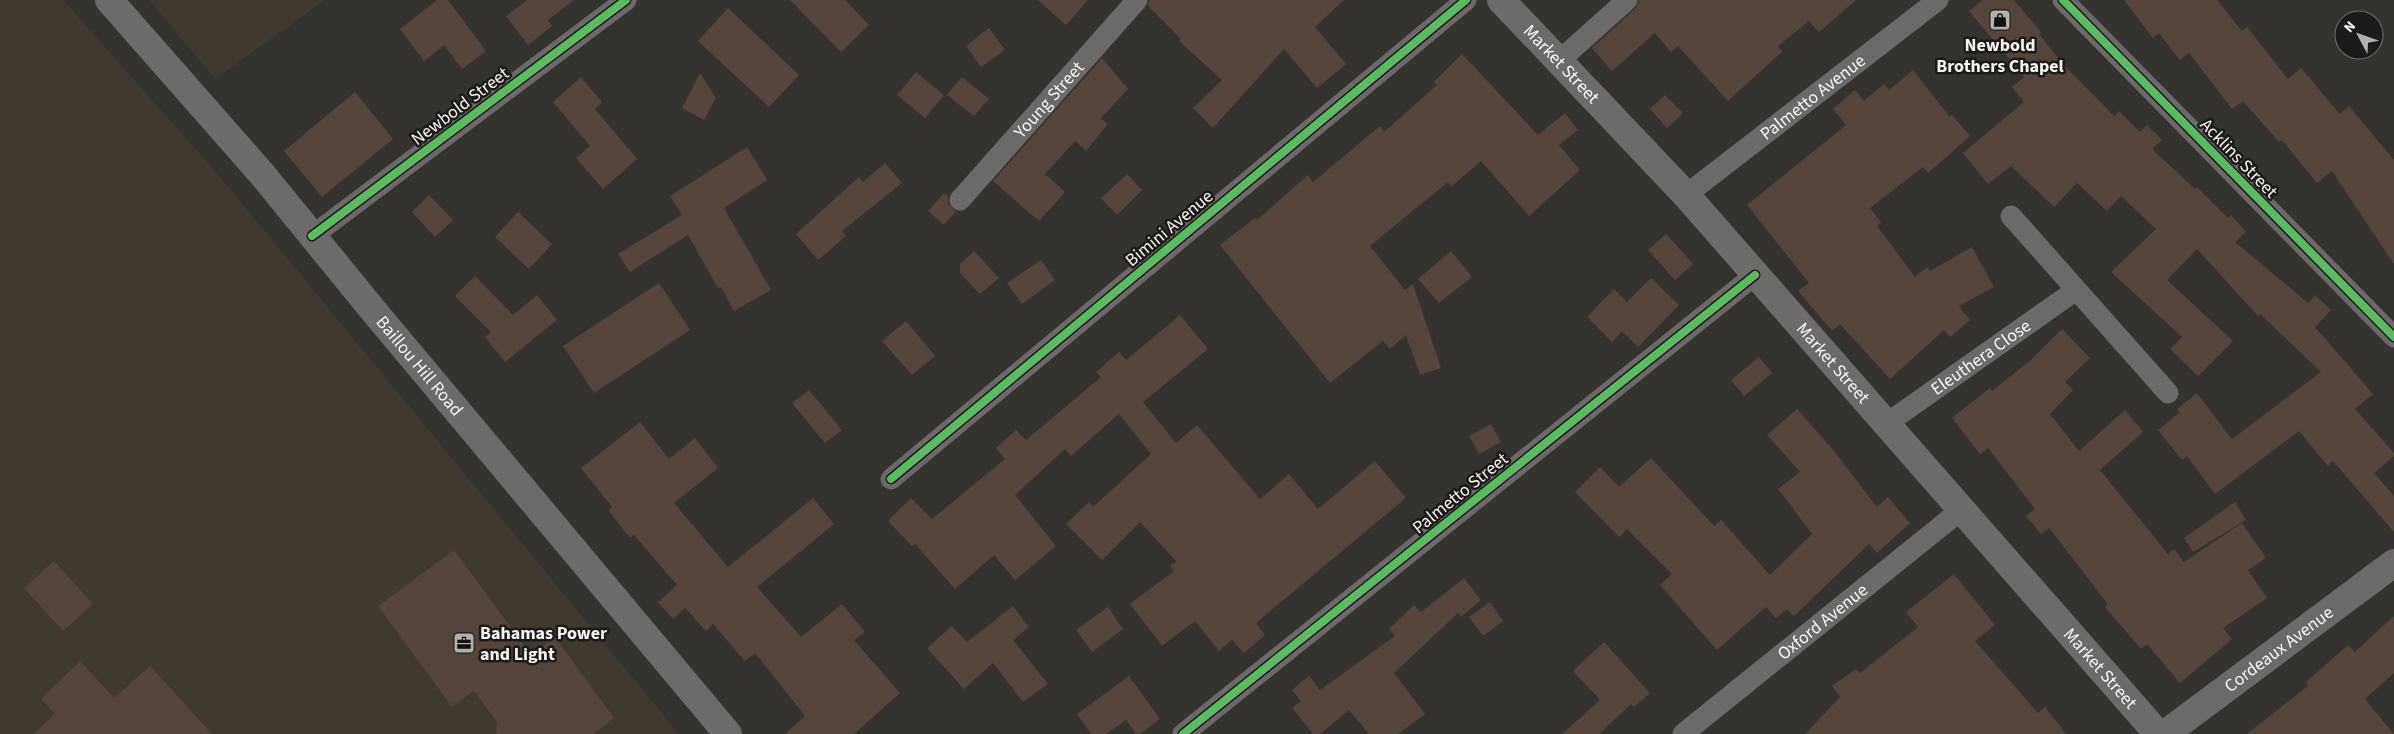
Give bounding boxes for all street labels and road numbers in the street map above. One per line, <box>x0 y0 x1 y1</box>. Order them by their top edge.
street label: Market Street <box>1518 19 1605 109</box>
street label: Palmetto Avenue <box>1755 49 1871 146</box>
street label: Young Street <box>1008 56 1090 145</box>
street label: Newbold Street <box>406 61 514 151</box>
street label: Acklins Street <box>2194 113 2283 204</box>
street label: Bimini Avenue <box>1120 184 1219 273</box>
street label: Baillou Hill Road <box>370 311 469 422</box>
street label: Eleuthera Close <box>1926 314 2036 402</box>
street label: Market Street <box>1790 317 1875 409</box>
street label: Palmetto Street <box>1407 447 1514 540</box>
street label: Oxford Avenue <box>1772 578 1873 666</box>
street label: Cordeaux Avenue <box>2219 600 2339 699</box>
street label: Market Street <box>2058 623 2143 715</box>

